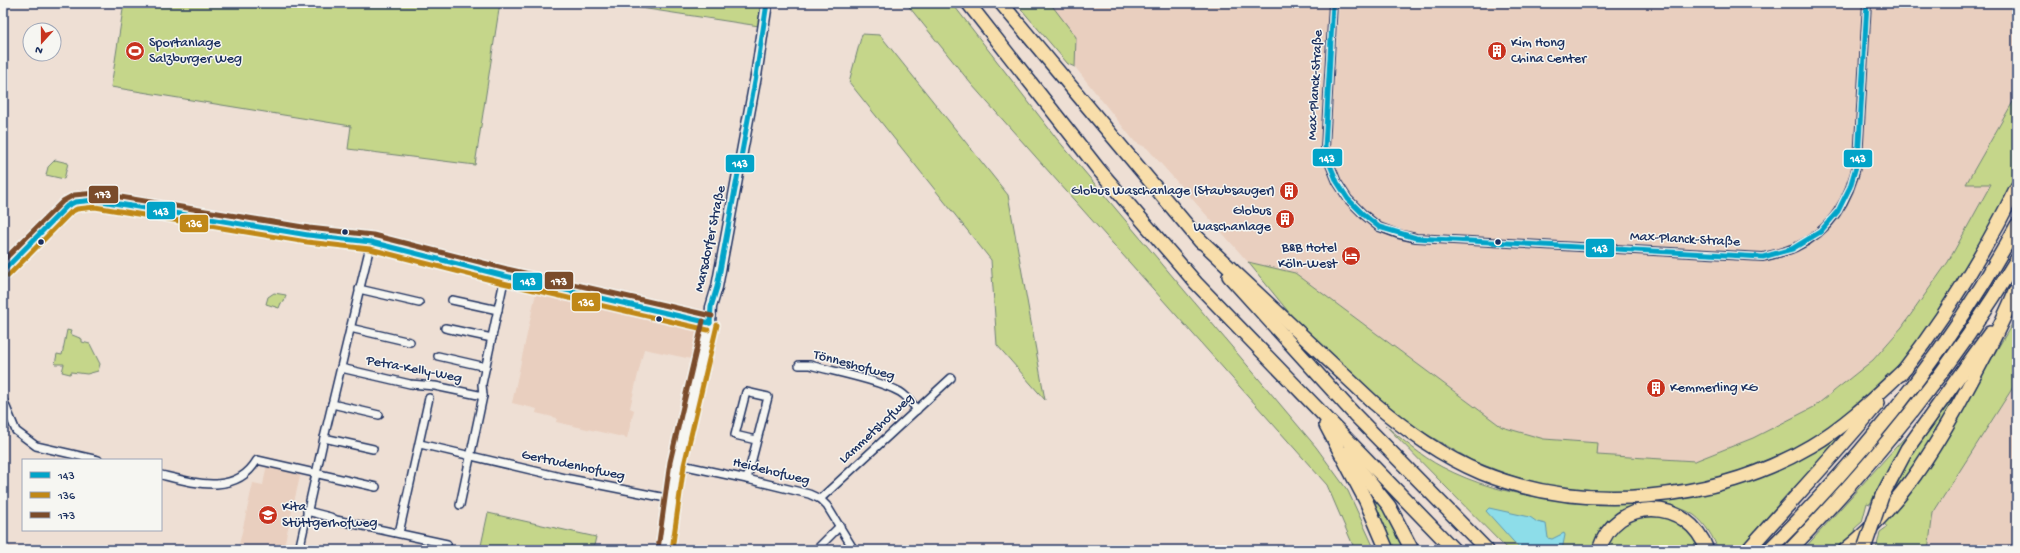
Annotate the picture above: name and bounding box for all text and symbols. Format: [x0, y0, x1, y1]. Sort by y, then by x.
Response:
north arrow [22, 22, 62, 62]
street label: Max-Planck-Straße [1305, 29, 1327, 141]
place label: Sportanlage Salzburger Weg [149, 35, 242, 68]
place label: Kim Hong China Center [1511, 35, 1587, 68]
sports icon: Sportanlage Salzburger Weg [124, 40, 146, 62]
building icon: Kim Hong China Center [1486, 40, 1508, 62]
text: N [34, 43, 45, 56]
line badge: 143 [1312, 148, 1343, 167]
line badge: 143 [1843, 149, 1873, 168]
line badge: 143 [725, 154, 755, 173]
text: 143 [1318, 154, 1335, 166]
text: 143 [1849, 154, 1866, 166]
text: 143 [731, 159, 748, 171]
building icon: Globus Waschanlage (Staubsauger) [1278, 180, 1300, 202]
street label: Marsdorfer Straße [691, 183, 731, 294]
place label: Globus Waschanlage (Staubsauger) [1071, 183, 1275, 200]
line badge: 173 [88, 185, 119, 204]
text: 173 [94, 190, 111, 202]
line badge: 143 [146, 201, 176, 220]
place label: Globus Waschanlage [1193, 203, 1272, 236]
text: 143 [152, 207, 169, 219]
building icon: Globus Waschanlage [1274, 208, 1296, 230]
line badge: 136 [179, 214, 209, 233]
text: 136 [185, 219, 202, 231]
unlabelled marker [340, 227, 350, 237]
street label: Max-Planck-Straße [1629, 229, 1741, 251]
unlabelled marker [36, 237, 46, 247]
unlabelled marker [1493, 237, 1503, 247]
line badge: 143 [1585, 238, 1615, 258]
place label: B&B Hotel Köln-West [1278, 240, 1338, 273]
text: 143 [1591, 244, 1608, 256]
hotel icon: B&B Hotel Köln-West [1340, 245, 1362, 267]
line badge: 173 [544, 271, 574, 290]
line badge: 143 [512, 272, 543, 291]
text: 143 [519, 277, 536, 289]
text: 173 [550, 277, 567, 289]
line badge: 136 [571, 292, 601, 312]
text: 136 [577, 298, 594, 310]
unlabelled marker [654, 314, 664, 324]
street label: Tönneshofweg [811, 347, 897, 385]
street label: Petra-Kelly-Weg [364, 352, 463, 388]
building icon: Kemmerling KG [1645, 377, 1667, 399]
place label: Kemmerling KG [1670, 380, 1759, 397]
street label: Lammetshofweg [836, 390, 918, 468]
street label: Gertrudenhofweg [520, 447, 626, 485]
street label: Heidehofweg [731, 454, 811, 490]
legend [22, 459, 162, 531]
text: 143 [57, 470, 75, 484]
text: 136 [57, 490, 76, 504]
place label: Kita Stüttgerhofweg [282, 499, 378, 532]
school or university icon: Kita Stüttgerhofweg [257, 504, 279, 526]
text: 173 [57, 510, 75, 524]

